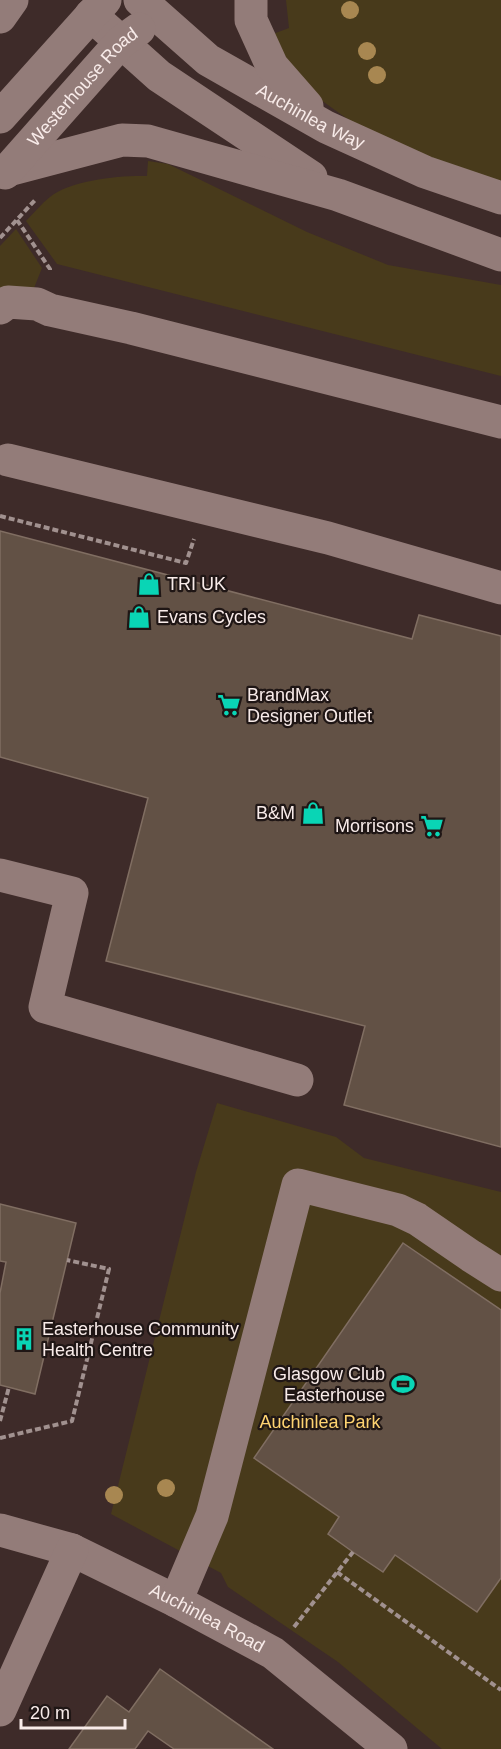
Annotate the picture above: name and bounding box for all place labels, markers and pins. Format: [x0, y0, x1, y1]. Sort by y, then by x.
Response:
shop icon: TRI UK [136, 571, 162, 597]
place label: TRI UK [167, 574, 226, 594]
shop icon: Evans Cycles [126, 604, 152, 630]
place label: Evans Cycles [157, 607, 266, 627]
place label: BrandMax Designer Outlet [247, 685, 372, 726]
supermarket icon: BrandMax Designer Outlet [216, 692, 242, 718]
shop icon: B&M [300, 800, 326, 826]
place label: B&M [256, 803, 295, 823]
supermarket icon: Morrisons [419, 813, 445, 839]
place label: Morrisons [335, 816, 414, 836]
place label: Easterhouse Community Health Centre [42, 1319, 239, 1360]
building icon: Easterhouse Community Health Centre [11, 1326, 37, 1352]
place label: Glasgow Club Easterhouse [273, 1364, 385, 1405]
sports icon: Glasgow Club Easterhouse [390, 1371, 416, 1397]

